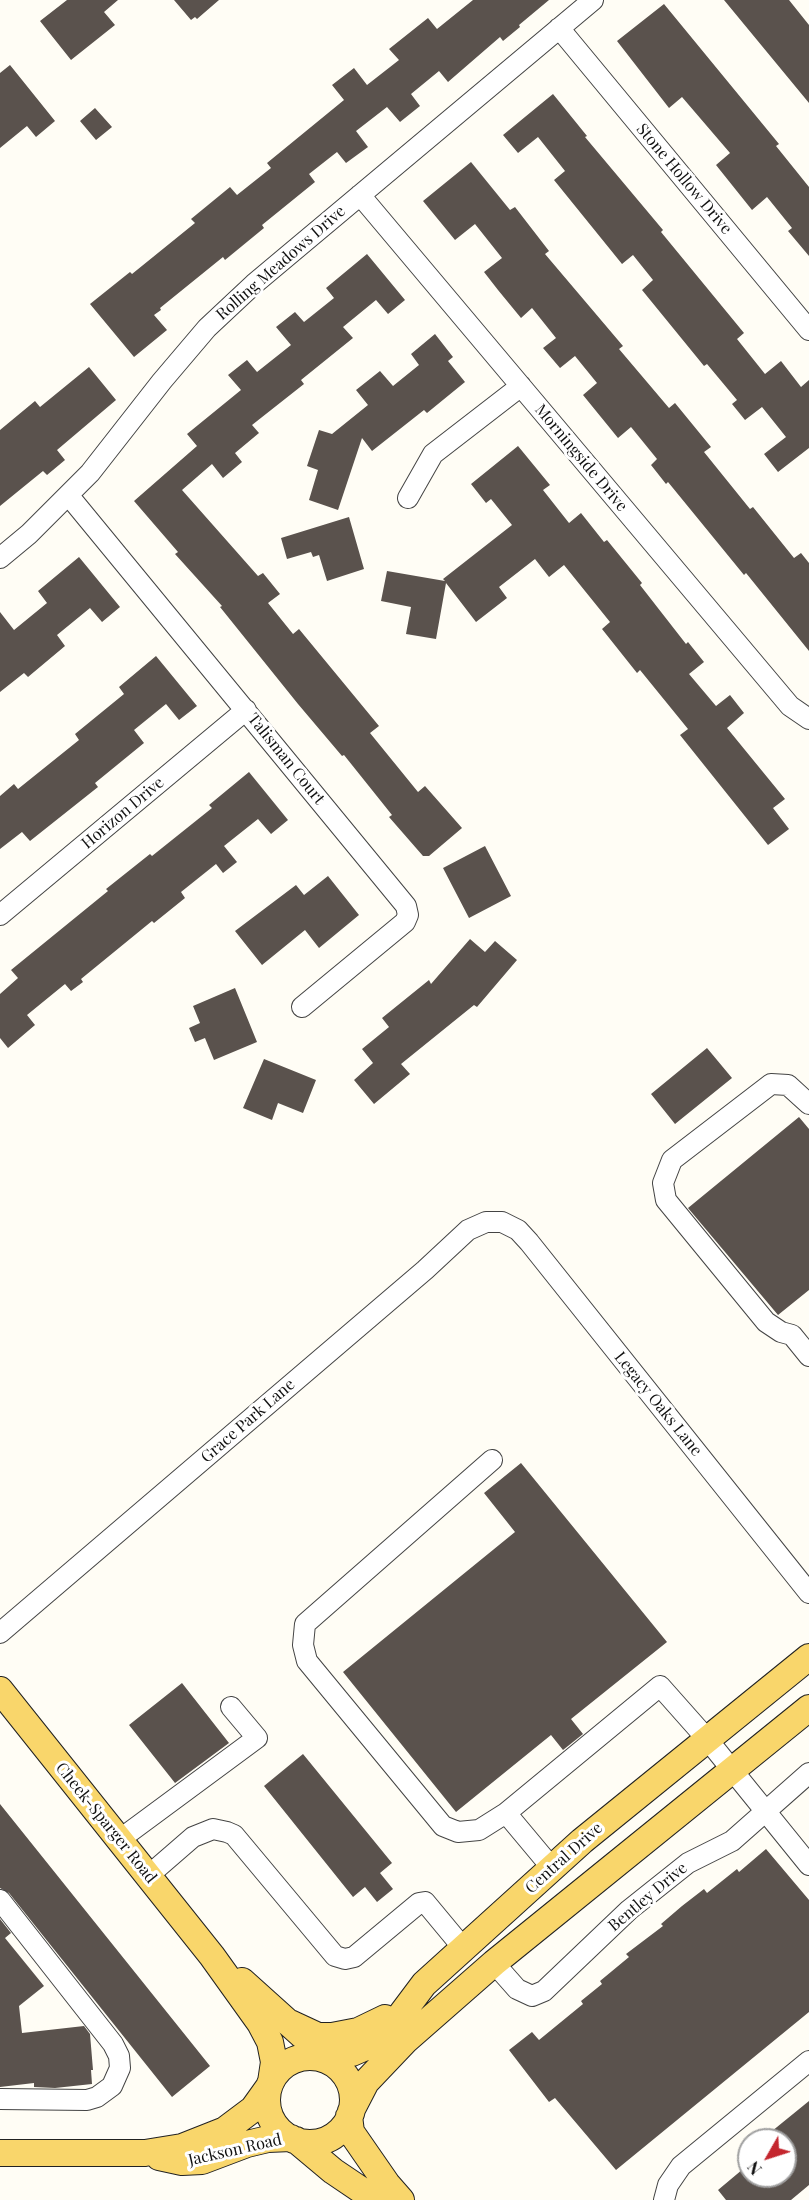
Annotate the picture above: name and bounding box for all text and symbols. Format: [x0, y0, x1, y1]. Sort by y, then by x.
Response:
street label: Stone Hollow Drive [632, 120, 736, 238]
street label: Rolling Meadows Drive [213, 202, 349, 324]
street label: Morningside Drive [531, 401, 631, 515]
street label: Talisman Court [243, 710, 329, 808]
street label: Horizon Drive [78, 773, 168, 853]
street label: Legacy Oaks Lane [610, 1348, 706, 1460]
street label: Grace Park Lane [197, 1375, 299, 1467]
street label: Cheek-Sparger Road [51, 1759, 161, 1887]
street label: Central Drive [521, 1818, 607, 1898]
street label: Bentley Drive [605, 1859, 691, 1935]
north arrow [737, 2128, 797, 2188]
street label: Jackson Road [186, 2130, 284, 2170]
text: N [742, 2157, 766, 2179]

